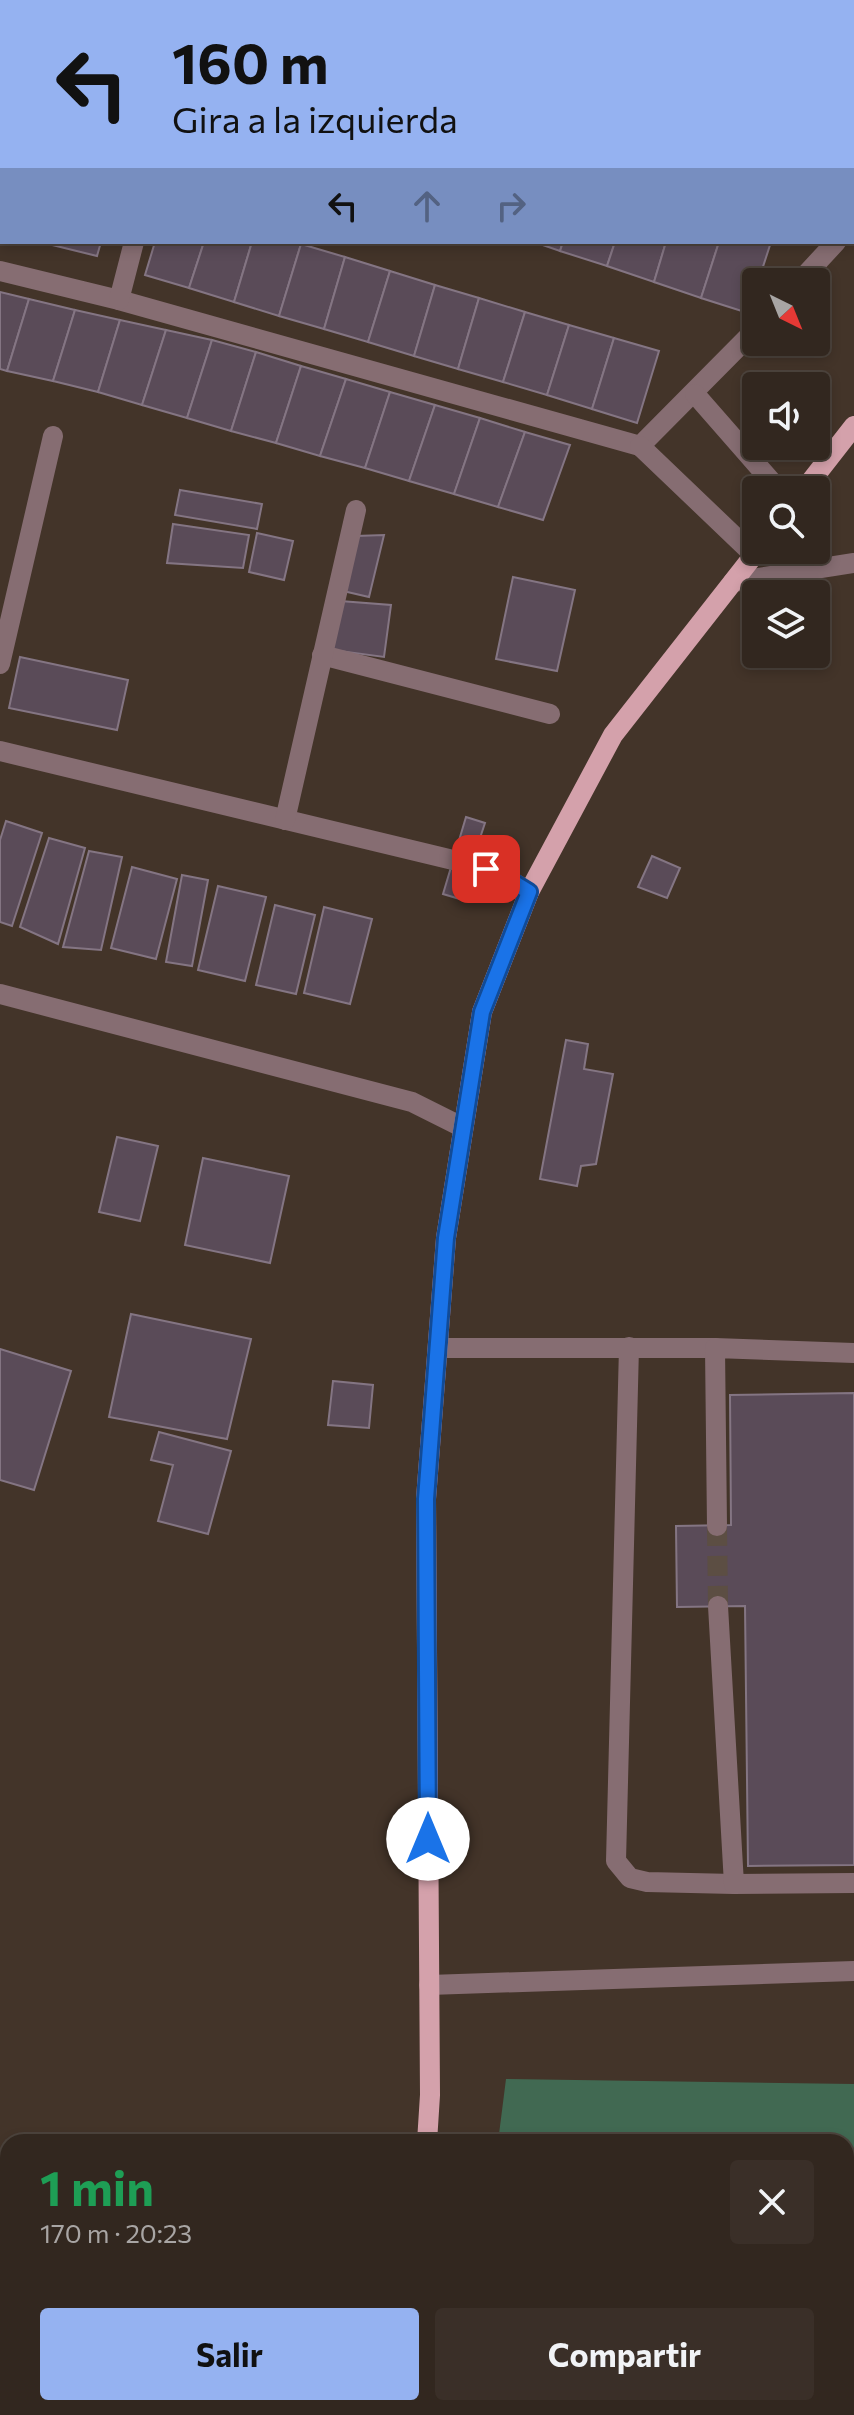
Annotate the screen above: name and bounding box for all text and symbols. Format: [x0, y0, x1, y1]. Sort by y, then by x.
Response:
text: 160 m [172, 27, 329, 96]
icon: left [40, 32, 144, 136]
text: Gira a la izquierda [172, 96, 458, 140]
icon: left [321, 184, 365, 228]
icon: ahead [405, 184, 449, 228]
icon: right [489, 184, 533, 228]
north arrow [742, 268, 830, 356]
map controls [742, 268, 830, 668]
button: sound [742, 372, 830, 460]
button: search [742, 476, 830, 564]
button: layers [742, 580, 830, 668]
pin [452, 835, 520, 903]
icon: arrive [464, 847, 508, 891]
position arrow [386, 1797, 470, 1881]
text: 1 min [40, 2157, 154, 2216]
button: close [730, 2160, 814, 2244]
text: 170 m · 20:23 [40, 2217, 192, 2248]
button: Salir [40, 2308, 419, 2400]
button: Compartir [435, 2308, 814, 2400]

